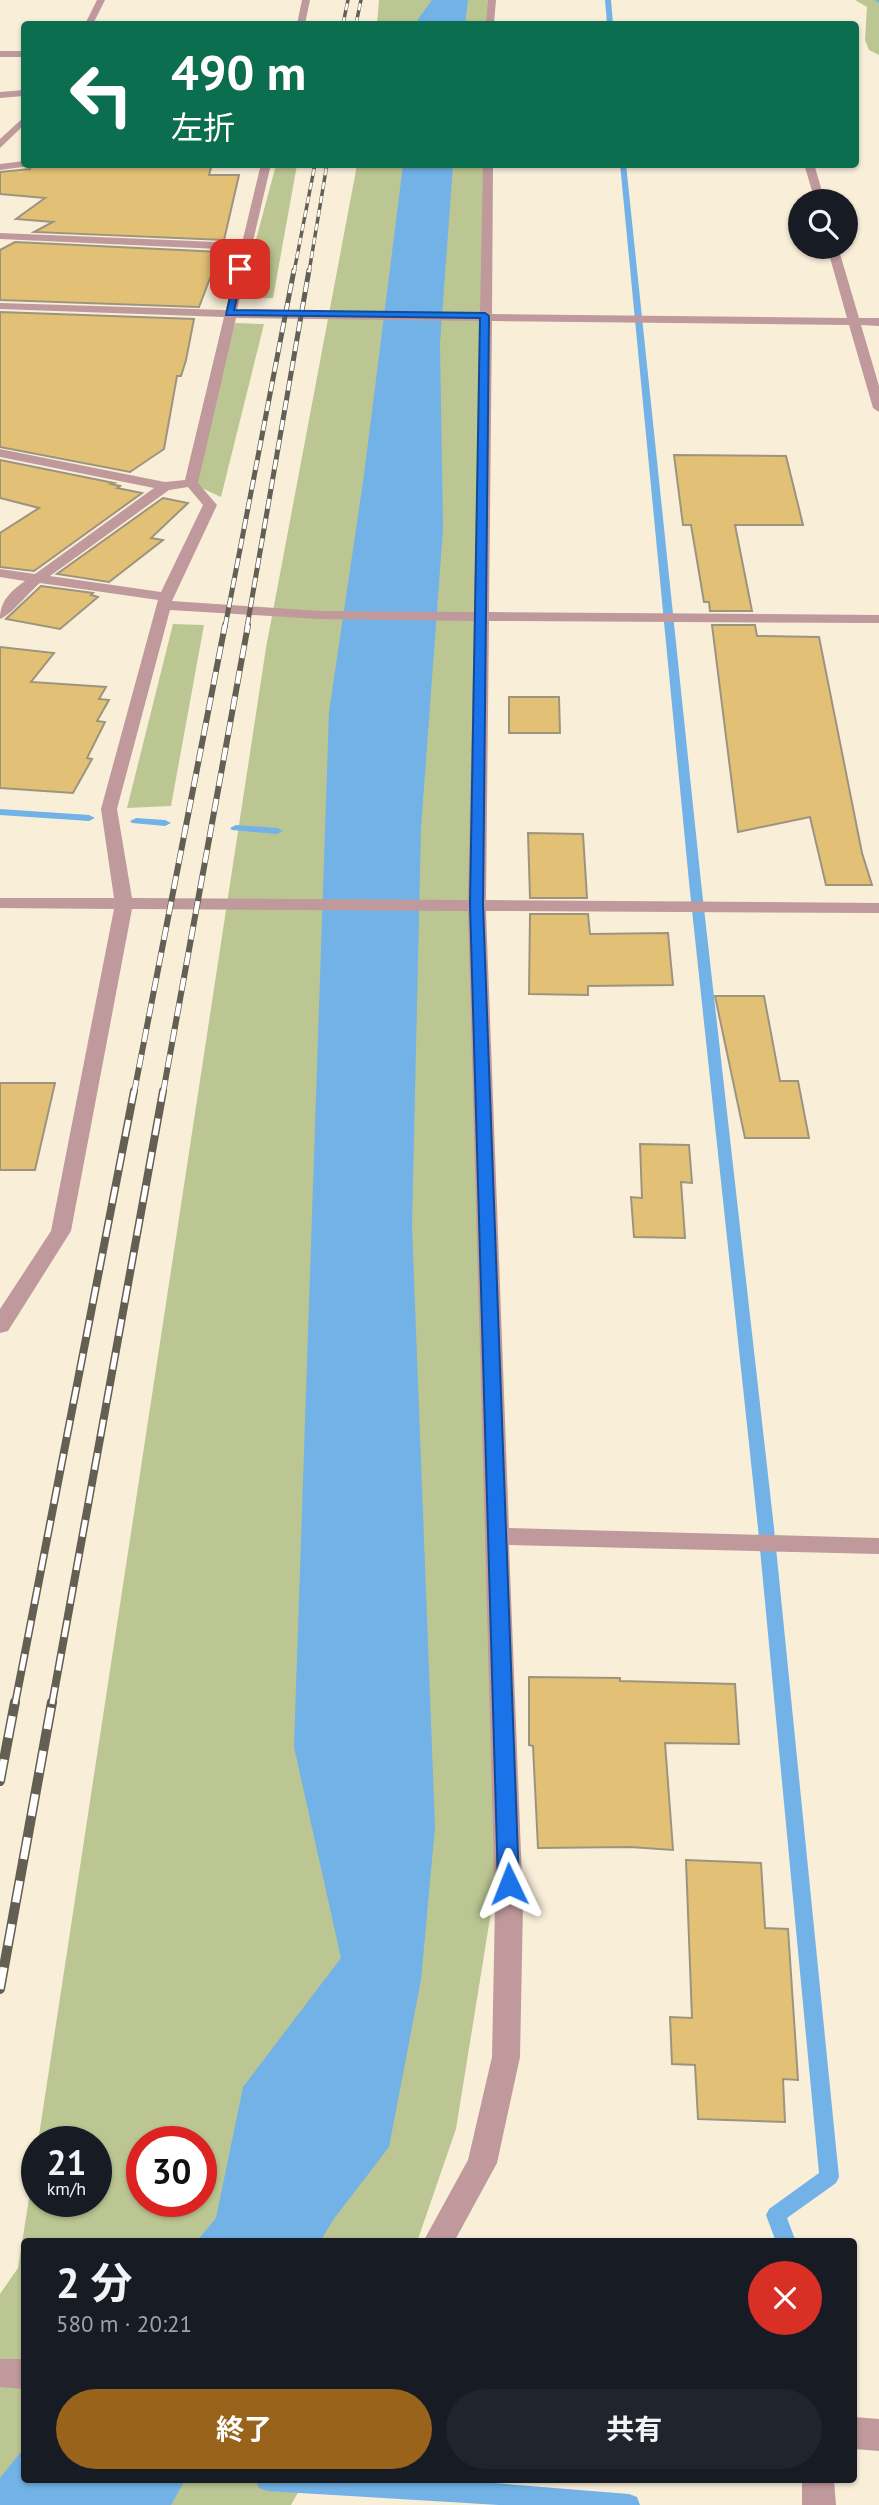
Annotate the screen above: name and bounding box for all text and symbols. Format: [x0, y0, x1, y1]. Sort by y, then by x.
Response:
text: 490 m [171, 40, 306, 104]
icon: left [56, 49, 147, 140]
text: 左折 [171, 106, 235, 148]
map controls [788, 189, 858, 259]
button: search [788, 189, 858, 259]
pin [210, 239, 270, 299]
icon: arrive [221, 250, 259, 288]
position arrow [472, 1847, 546, 1921]
speed limit sign: 30 [126, 2126, 217, 2217]
text: 21 [47, 2139, 86, 2185]
text: km/h [47, 2177, 86, 2200]
text: 2 分 [56, 2255, 132, 2310]
button: close [748, 2261, 822, 2335]
text: 580 m · 20:21 [56, 2309, 192, 2338]
button: 終了 [56, 2389, 432, 2469]
button: 共有 [446, 2389, 822, 2469]

